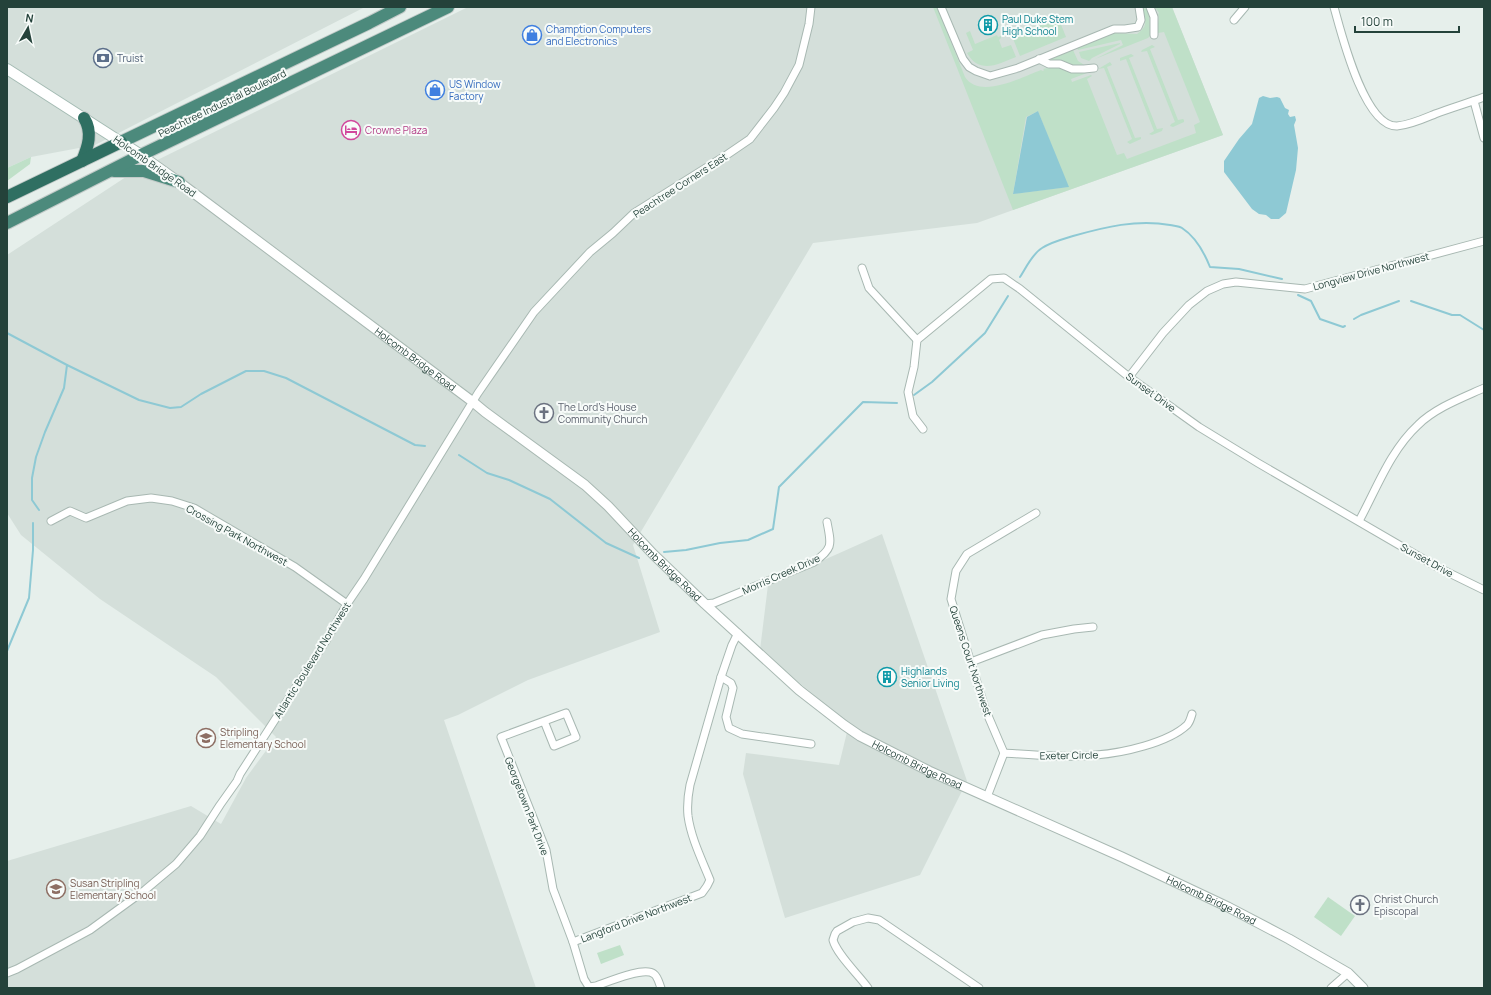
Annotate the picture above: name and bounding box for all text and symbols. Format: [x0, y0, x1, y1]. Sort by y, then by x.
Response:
north arrow [8, 8, 48, 48]
scale bar [1355, 8, 1459, 34]
text: N [25, 10, 35, 26]
place label: Paul Duke Stem High School [1002, 12, 1073, 38]
text: 100 m [1361, 13, 1393, 30]
building icon: Paul Duke Stem High School [977, 14, 999, 36]
place label: Chamption Computers and Electronics [546, 22, 651, 48]
shop icon: Chamption Computers and Electronics [521, 24, 543, 46]
bank icon: Truist [92, 47, 114, 69]
place label: Truist [117, 51, 144, 65]
street label: Peachtree Industrial Boulevard [156, 66, 288, 140]
place label: US Window Factory [449, 77, 501, 103]
shop icon: US Window Factory [424, 79, 446, 101]
hotel icon: Crowne Plaza [340, 119, 362, 141]
place label: Crowne Plaza [365, 123, 427, 137]
street label: Holcomb Bridge Road [111, 132, 199, 200]
street label: Peachtree Corners East [630, 149, 730, 221]
street label: Longview Drive Northwest [1311, 249, 1431, 293]
street label: Holcomb Bridge Road [372, 324, 459, 394]
street label: Sunset Drive [1123, 369, 1179, 415]
place label: The Lord's House Community Church [558, 400, 647, 426]
church icon: The Lord's House Community Church [533, 402, 555, 424]
street label: Crossing Park Northwest [184, 501, 290, 569]
street label: Holcomb Bridge Road [625, 525, 705, 604]
street label: Sunset Drive [1398, 540, 1456, 580]
street label: Morris Creek Drive [740, 550, 822, 597]
street label: Atlantic Boulevard Northwest [270, 599, 354, 721]
street label: Queens Court Northwest [947, 604, 995, 718]
place label: Highlands Senior Living [901, 664, 959, 690]
building icon: Highlands Senior Living [876, 666, 898, 688]
place label: Stripling Elementary School [220, 725, 306, 751]
school or university icon: Stripling Elementary School [195, 727, 217, 749]
street label: Holcomb Bridge Road [870, 736, 965, 792]
street label: Exeter Circle [1040, 747, 1098, 763]
street label: Georgetown Park Drive [502, 755, 552, 857]
street label: Holcomb Bridge Road [1164, 872, 1259, 928]
place label: Susan Stripling Elementary School [70, 876, 156, 902]
school or university icon: Susan Stripling Elementary School [45, 878, 67, 900]
street label: Langford Drive Northwest [579, 890, 693, 946]
place label: Christ Church Episcopal [1374, 892, 1438, 918]
church icon: Christ Church Episcopal [1349, 894, 1371, 916]

